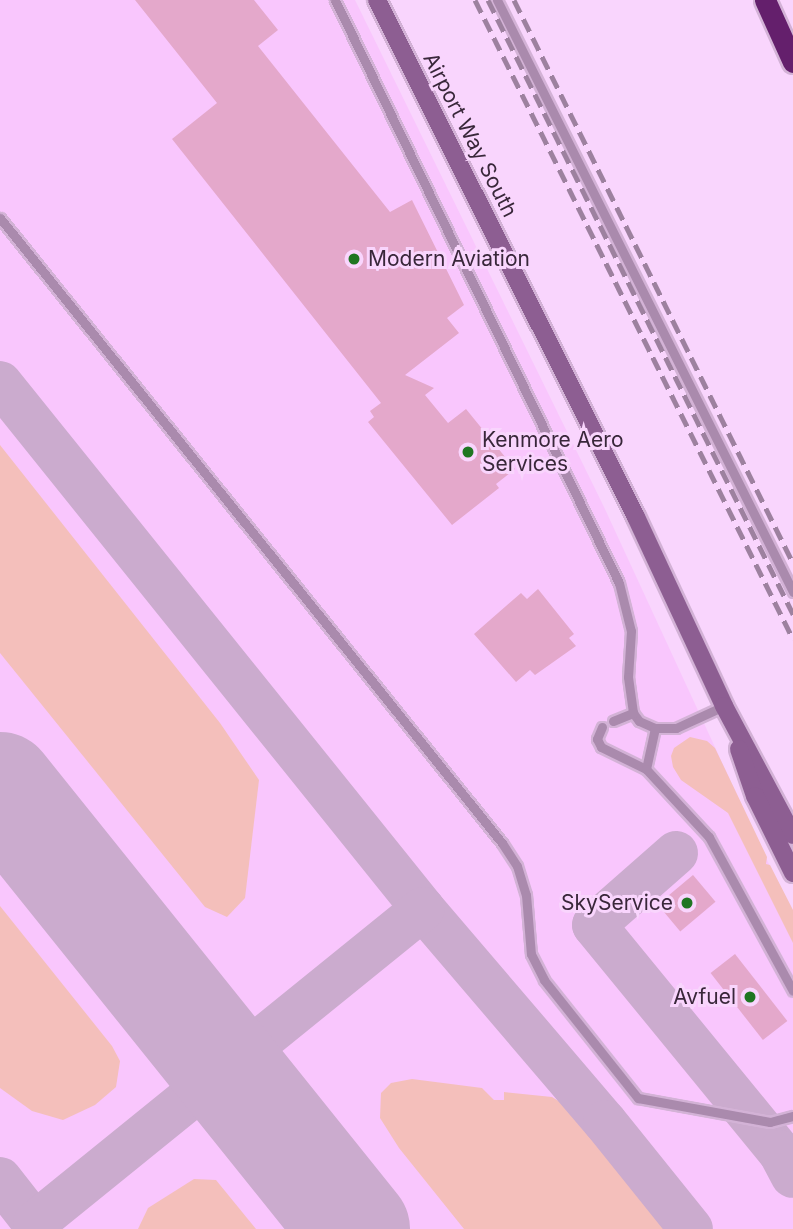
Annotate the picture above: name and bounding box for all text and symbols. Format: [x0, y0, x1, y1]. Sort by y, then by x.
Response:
street label: Airport Way South [418, 49, 522, 221]
place label: Modern Aviation [368, 246, 530, 272]
marker: Modern Aviation [346, 251, 362, 267]
place label: Kenmore Aero Services [482, 427, 624, 477]
marker: Kenmore Aero Services [460, 444, 476, 460]
place label: SkyService [561, 890, 673, 916]
marker: SkyService [679, 895, 695, 911]
place label: Avfuel [673, 984, 736, 1010]
marker: Avfuel [742, 989, 758, 1005]

